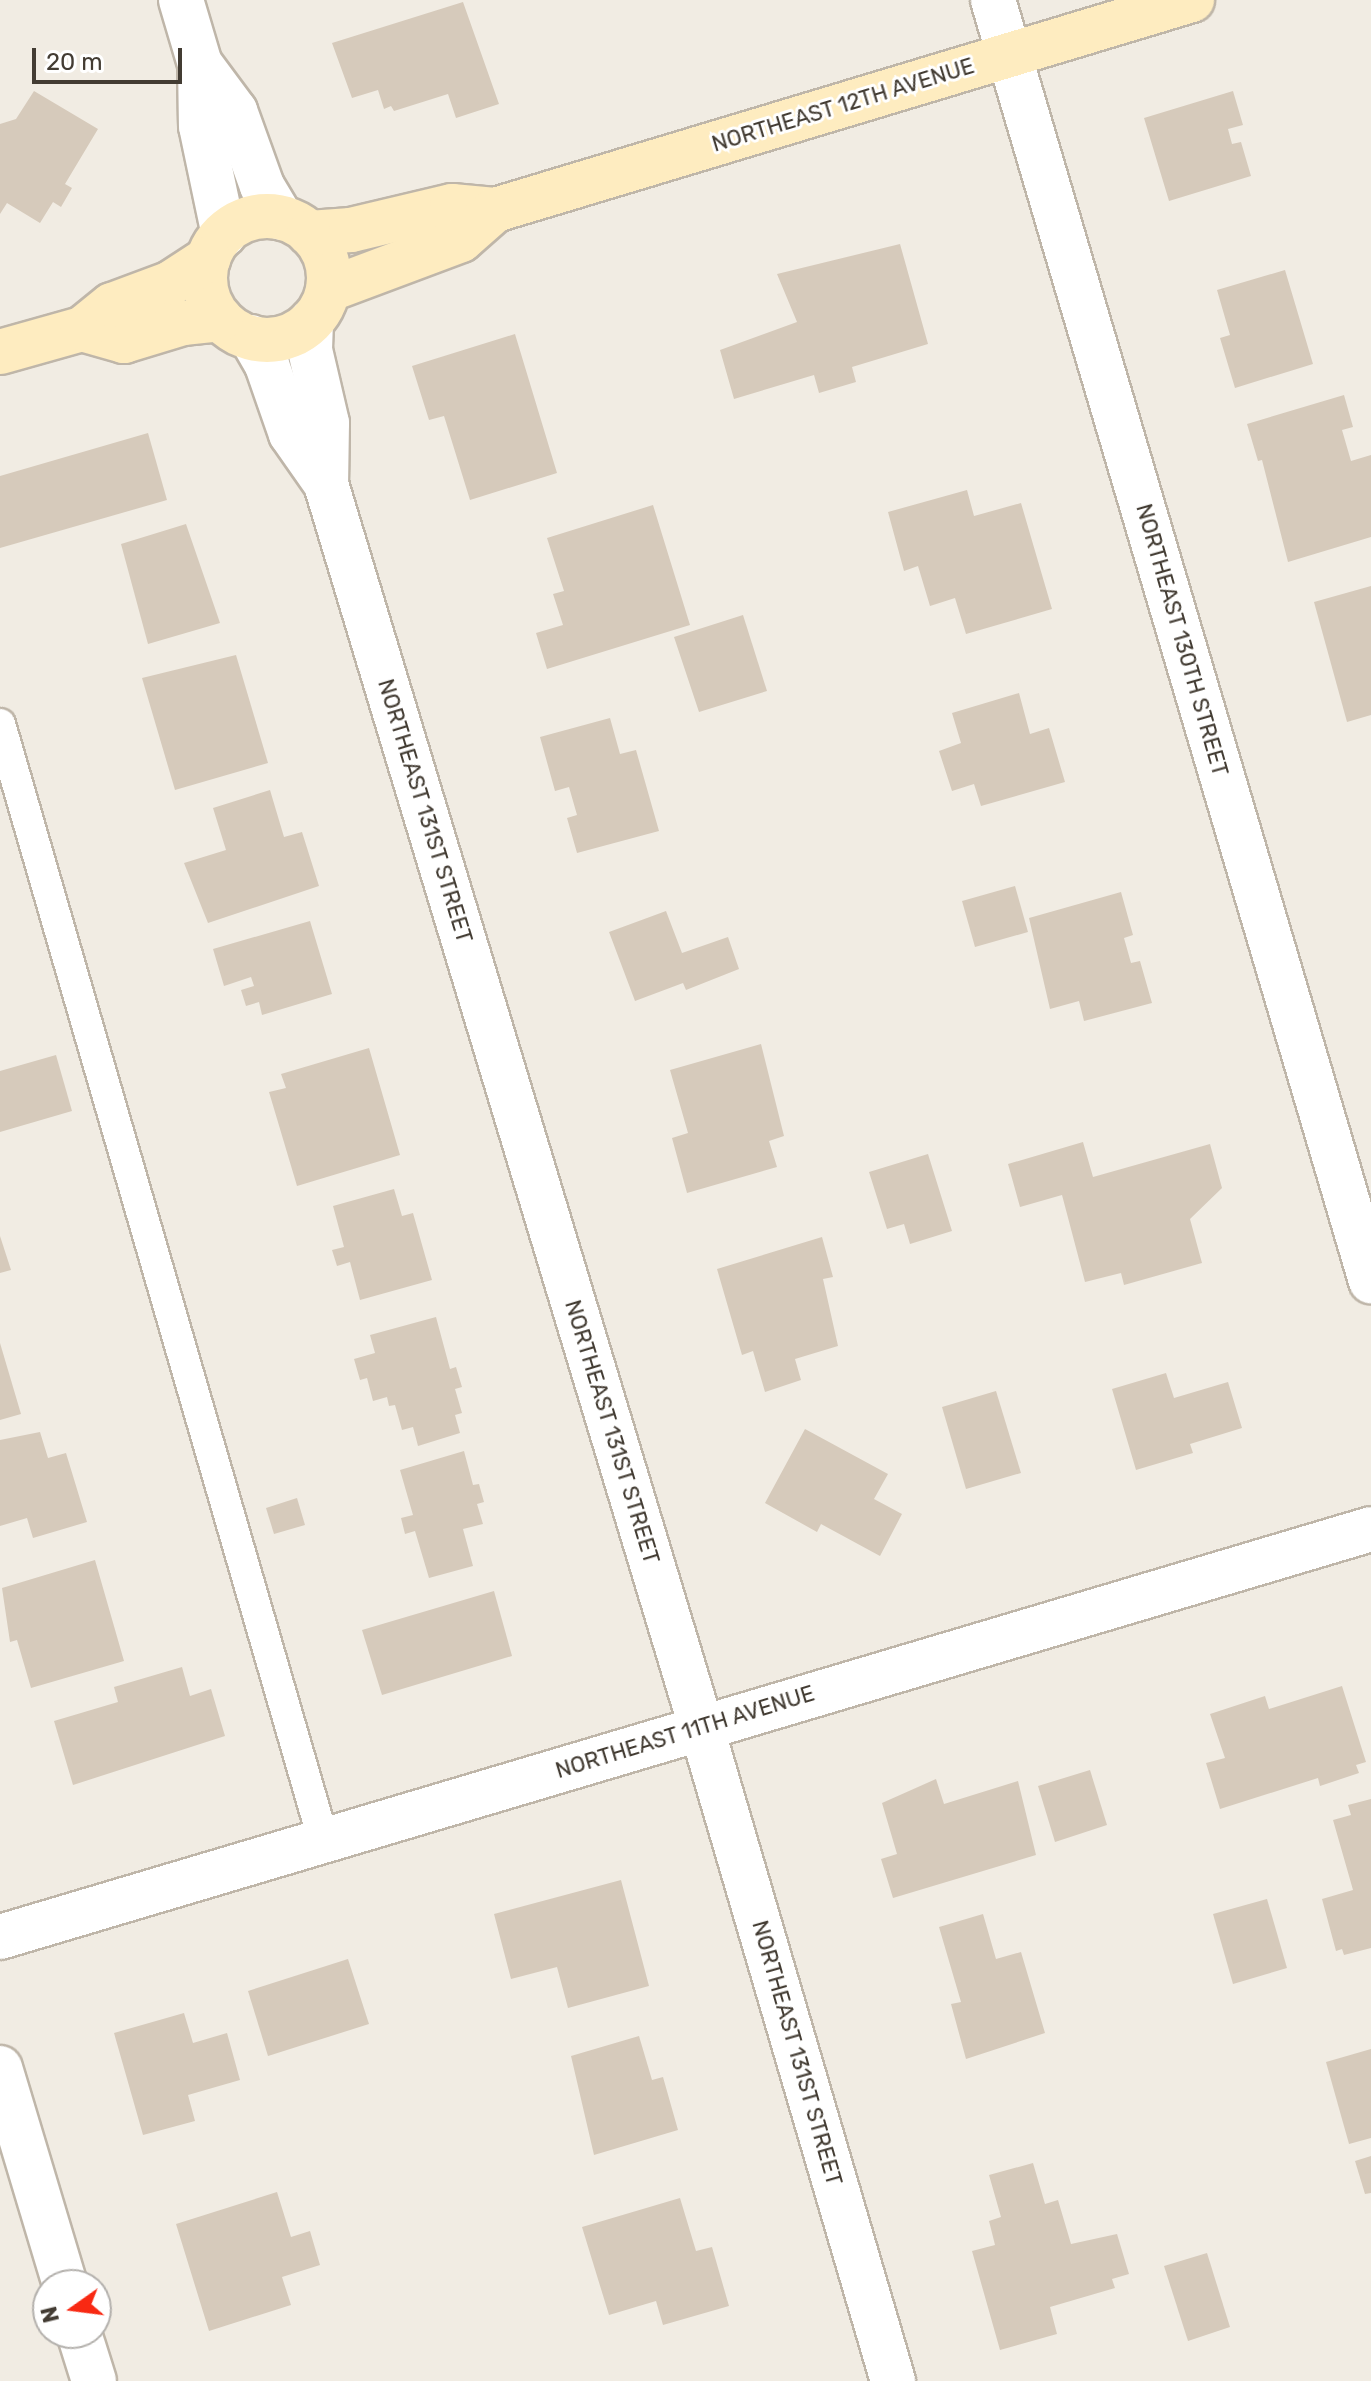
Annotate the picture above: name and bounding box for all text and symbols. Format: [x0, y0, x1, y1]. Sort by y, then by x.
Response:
scale bar [36, 32, 186, 82]
text: 20 m [46, 48, 103, 76]
street label: NORTHEAST 12TH AVENUE [708, 52, 978, 158]
street label: NORTHEAST 130TH STREET [1130, 501, 1234, 779]
street label: NORTHEAST 131ST STREET [372, 675, 478, 947]
street label: NORTHEAST 131ST STREET [559, 1296, 665, 1568]
street label: NORTHEAST 11TH AVENUE [552, 1680, 818, 1784]
street label: NORTHEAST 131ST STREET [746, 1917, 848, 2189]
north arrow [32, 2269, 112, 2349]
text: N [35, 2304, 65, 2325]

